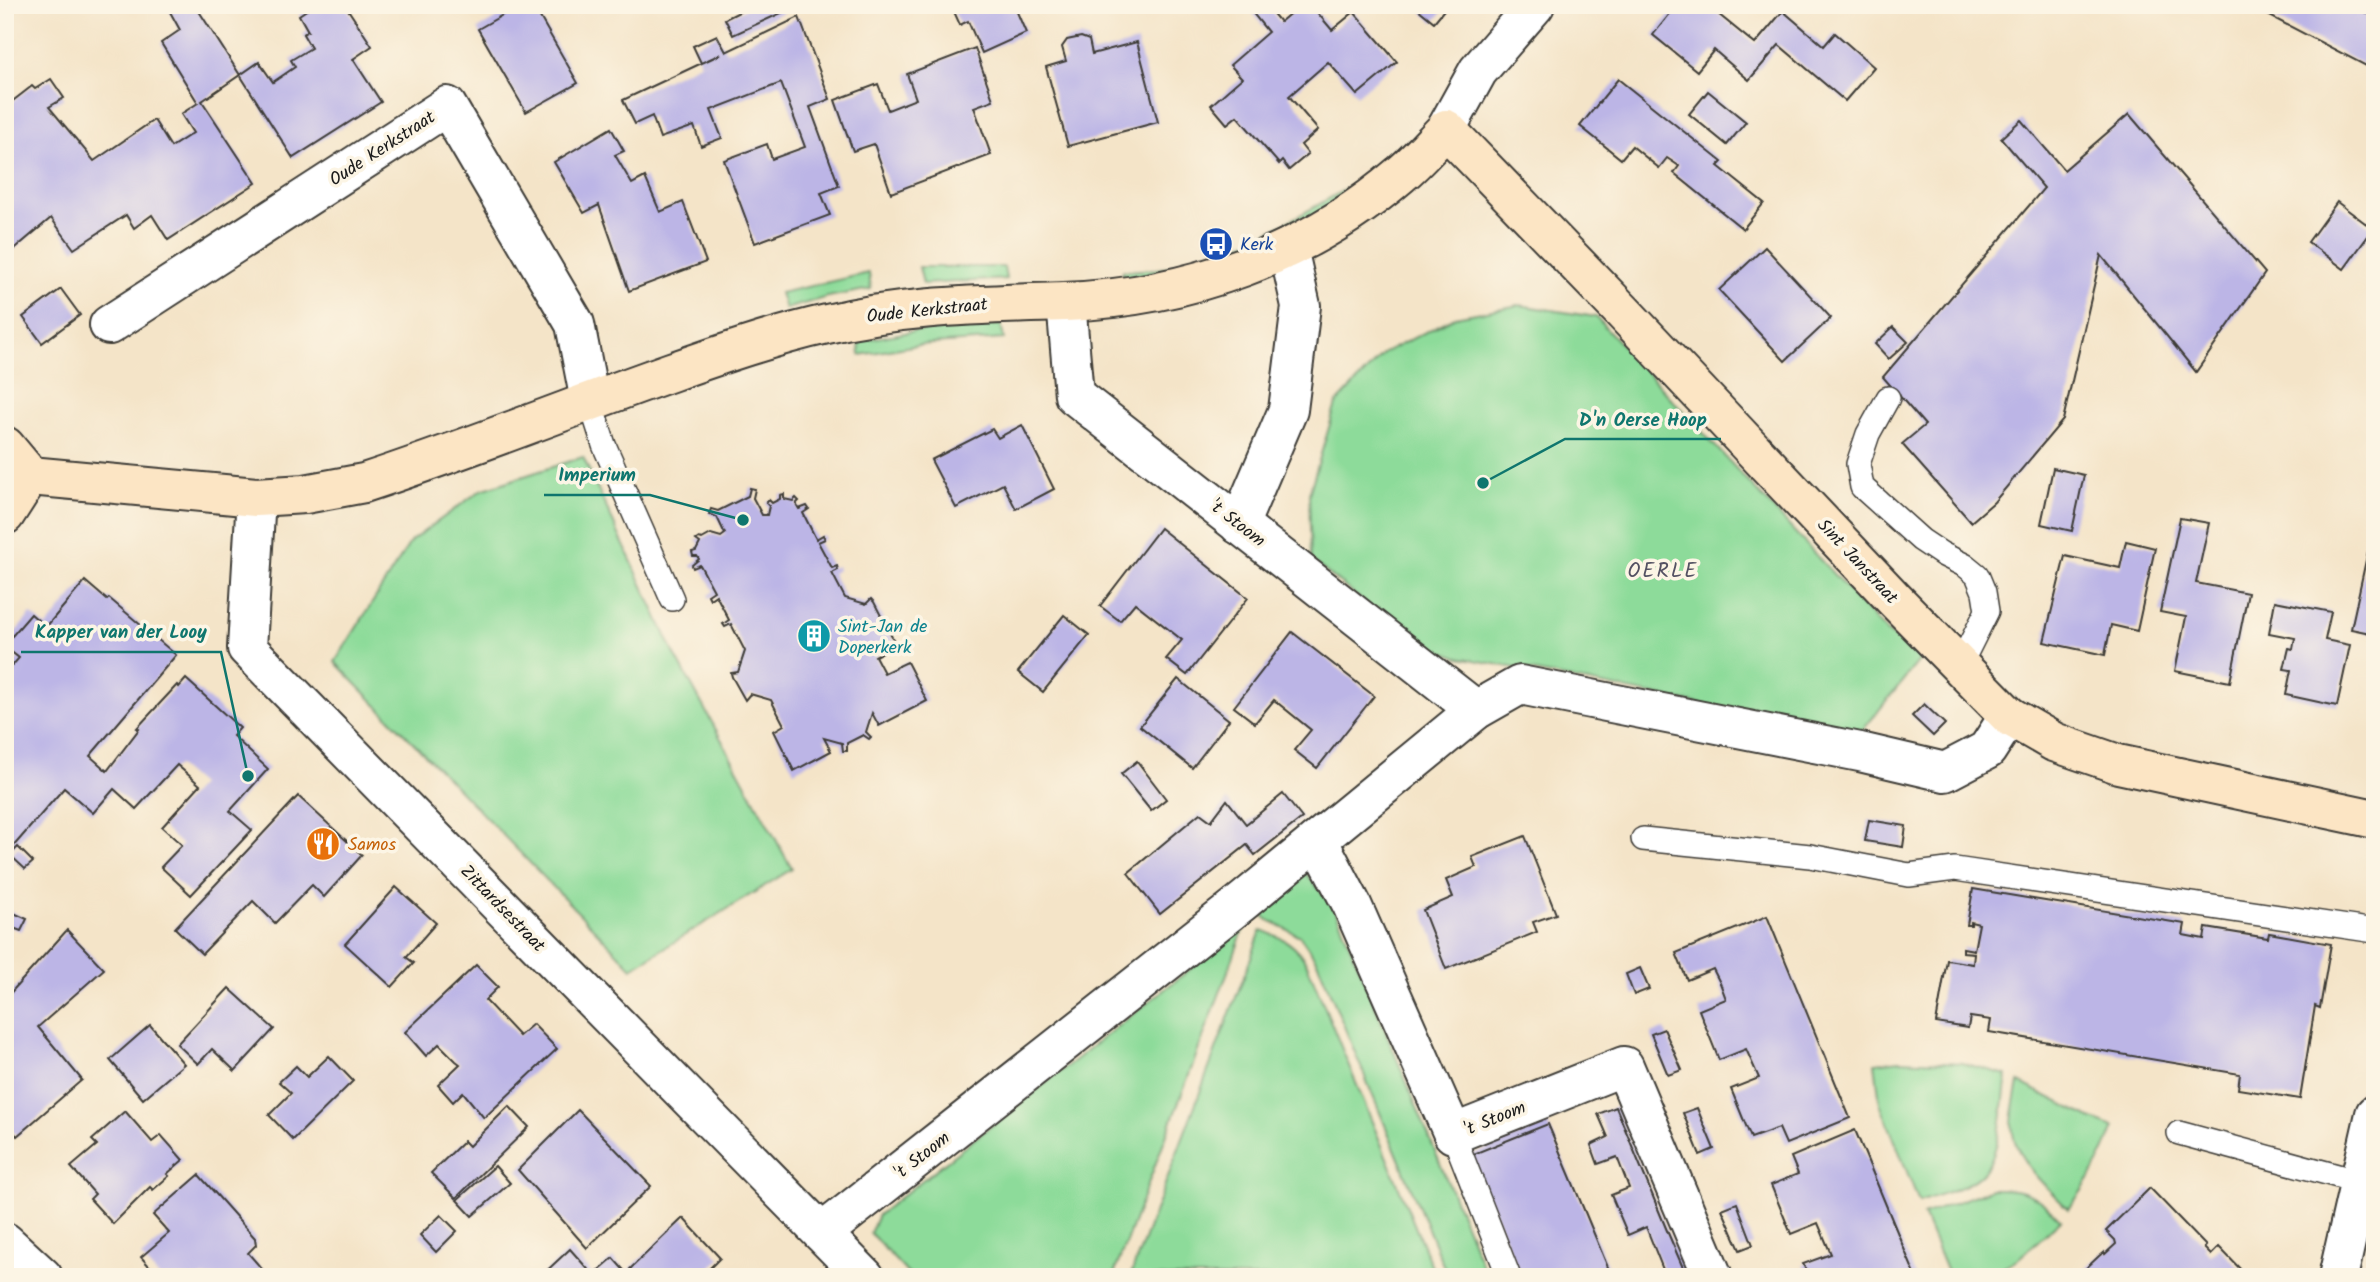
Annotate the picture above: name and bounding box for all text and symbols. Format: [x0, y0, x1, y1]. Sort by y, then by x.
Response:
street label: Oude Kerkstraat [324, 103, 443, 195]
bus stop icon: Kerk [1197, 225, 1235, 263]
place label: Kerk [1240, 231, 1274, 260]
street label: Oude Kerkstraat [865, 291, 990, 332]
callout: D'n Oerse Hoop [1565, 399, 1721, 439]
text: D'n Oerse Hoop [1579, 406, 1707, 436]
callout: Imperium [544, 455, 650, 495]
text: Imperium [558, 461, 636, 491]
street label: 't Stoom [1203, 493, 1271, 555]
street label: Sint Janstraat [1809, 512, 1905, 612]
district label: OERLE [1627, 555, 1699, 588]
callout: Kapper van der Looy [21, 612, 221, 652]
place label: Sint-Jan de Doperkerk [838, 613, 927, 663]
building icon: Sint-Jan de Doperkerk [795, 617, 833, 655]
text: Kapper van der Looy [35, 618, 207, 648]
restaurant icon: Samos [304, 825, 342, 863]
place label: Samos [348, 831, 396, 860]
street label: Zittardsestraat [452, 858, 552, 960]
street label: 't Stoom [1460, 1094, 1531, 1145]
street label: 't Stoom [889, 1125, 957, 1187]

